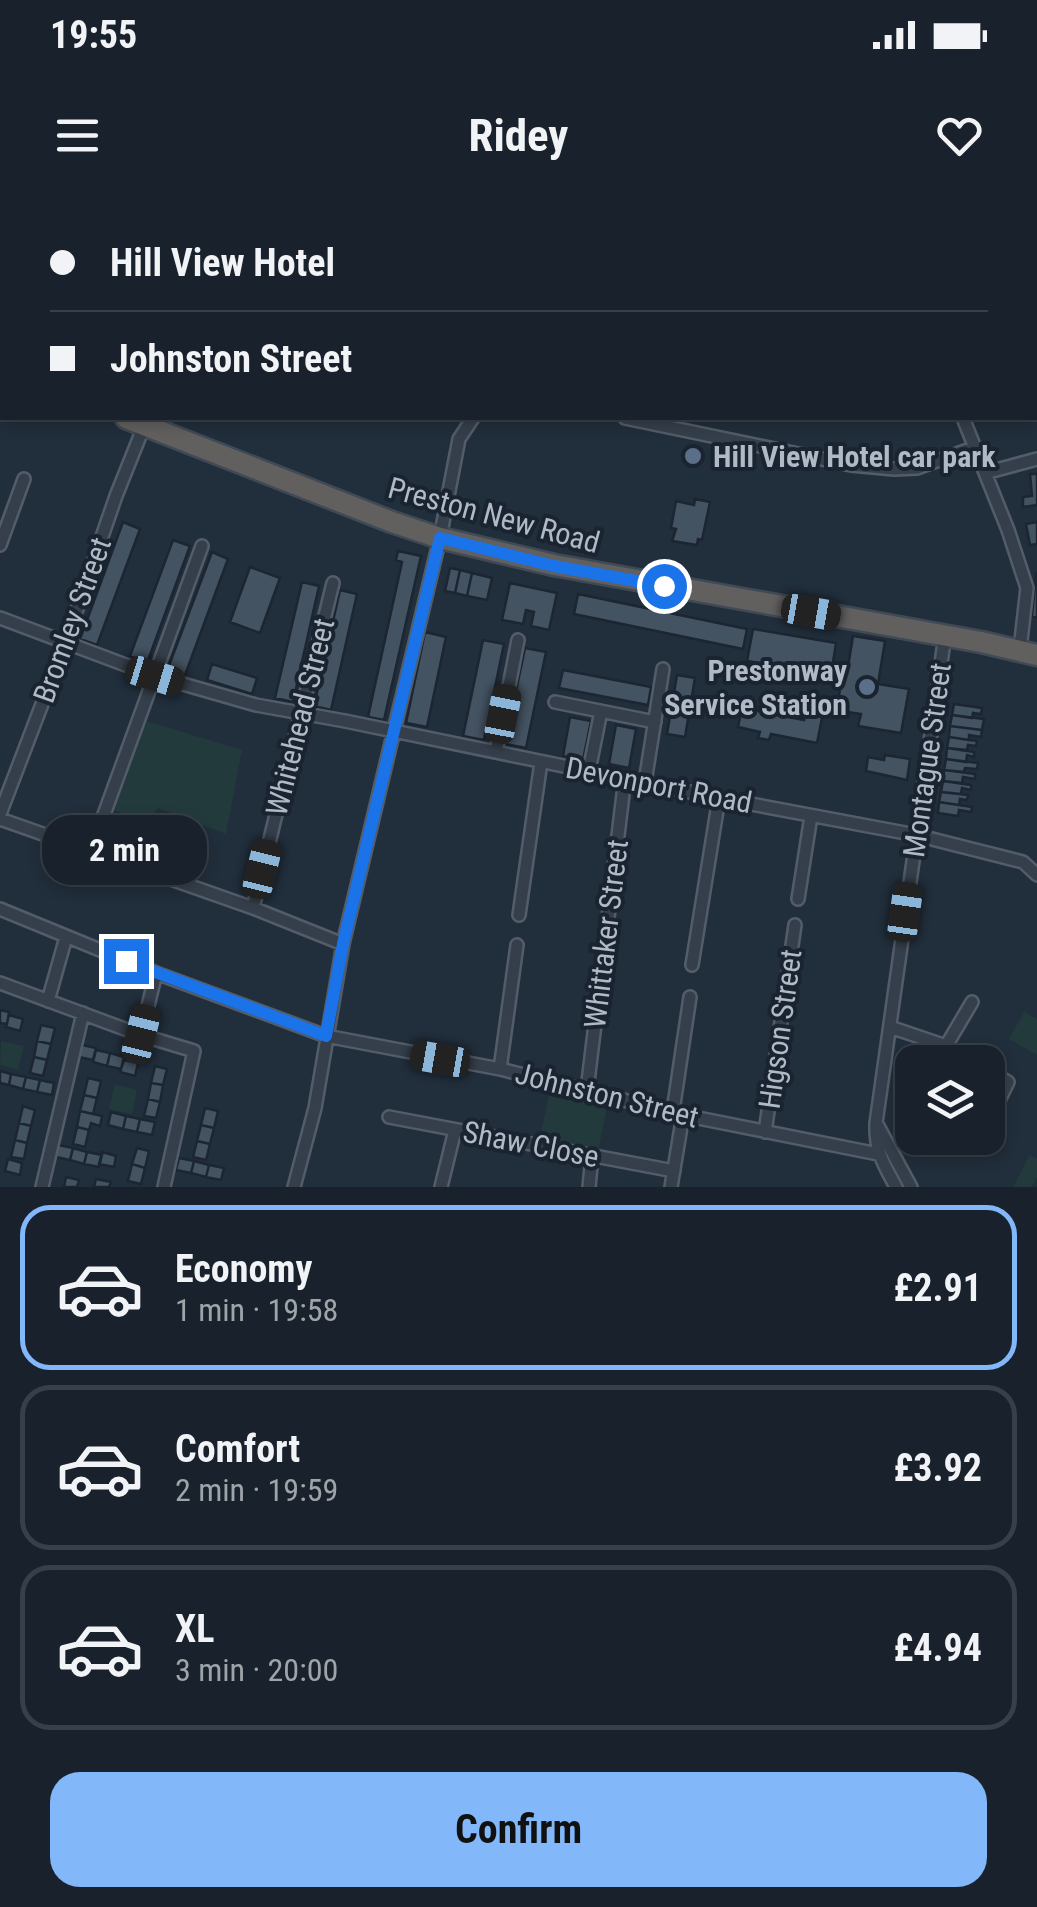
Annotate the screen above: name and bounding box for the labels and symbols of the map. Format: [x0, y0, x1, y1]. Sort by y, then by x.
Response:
place label: Hill View Hotel car park [713, 439, 996, 474]
marker: Hill View Hotel car park [682, 445, 704, 467]
street label: Preston New Road [384, 470, 604, 560]
street label: Bromley Street [26, 533, 118, 707]
route start [642, 564, 687, 609]
car [779, 592, 843, 632]
street label: Whitehead Street [259, 615, 341, 819]
car [122, 653, 188, 699]
place label: Prestonway Service Station [664, 653, 848, 722]
street label: Montague Street [896, 660, 958, 860]
marker: Prestonway Service Station [856, 676, 878, 698]
car [483, 682, 523, 746]
street label: Devonport Road [563, 750, 755, 820]
callout: 2 min [44, 816, 208, 886]
car [240, 836, 284, 902]
street label: Whittaker Street [577, 838, 635, 1030]
car [886, 880, 924, 944]
route end [104, 939, 149, 984]
street label: Higson Street [751, 947, 809, 1111]
car [119, 1001, 163, 1067]
car [408, 1039, 472, 1079]
street label: Johnston Street [512, 1055, 702, 1135]
street label: Shaw Close [460, 1114, 602, 1174]

